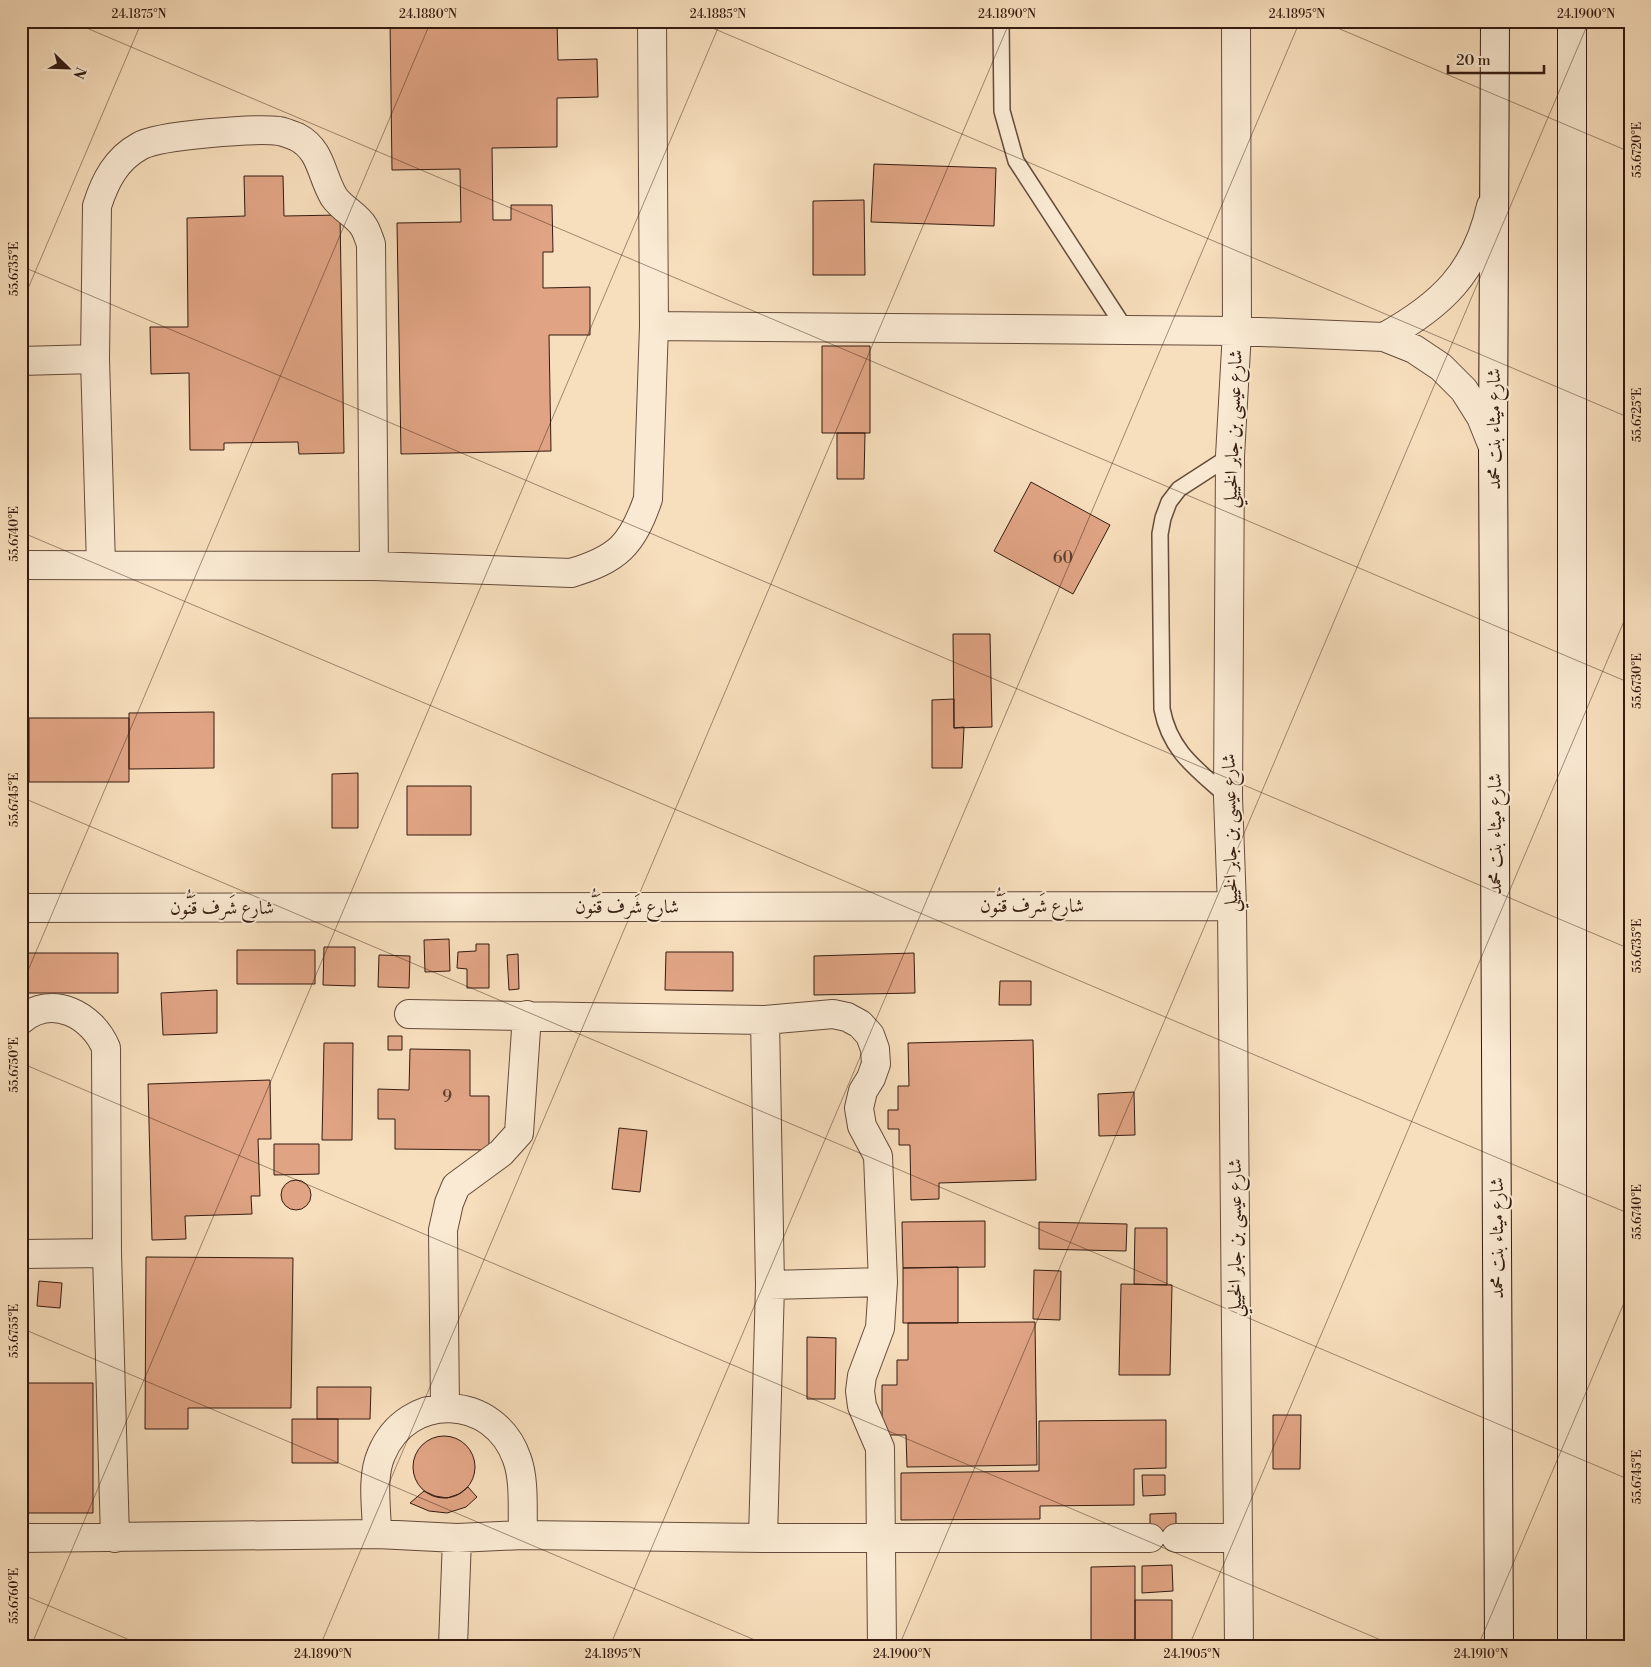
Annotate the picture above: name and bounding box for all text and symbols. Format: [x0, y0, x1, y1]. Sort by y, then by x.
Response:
text: 24.1875°N [112, 7, 166, 22]
text: 24.1880°N [399, 7, 457, 22]
text: 24.1885°N [690, 7, 746, 22]
text: 24.1890°N [978, 7, 1036, 22]
text: 24.1895°N [1269, 7, 1325, 22]
text: 24.1900°N [1557, 7, 1615, 22]
north arrow [42, 42, 92, 92]
scale bar [1448, 42, 1545, 74]
text: 20 m [1456, 51, 1491, 70]
text: N [69, 64, 89, 81]
text: 55.6720°E [1630, 122, 1645, 178]
text: 55.6735°E [7, 242, 22, 296]
street label: شارع عيسى بن جابر الخييلي [1218, 349, 1254, 509]
street label: شارع ميثاء بنت محمد [1482, 368, 1509, 490]
text: 55.6725°E [1630, 388, 1645, 442]
text: 55.6740°E [7, 506, 22, 562]
house number: 60 [1053, 548, 1073, 568]
text: 55.6730°E [1630, 653, 1645, 709]
street label: شارع عيسى بن جابر الخييلي [1217, 753, 1249, 913]
text: 55.6745°E [7, 773, 22, 827]
street label: شارع ميثاء بنت محمد [1483, 773, 1510, 895]
street label: شارع شَرف قَنُّون [980, 887, 1084, 921]
street label: شارع شَرف قَنُّون [575, 888, 679, 922]
street label: شارع شَرف قَنُّون [170, 889, 274, 923]
text: 55.6735°E [1630, 919, 1645, 973]
text: 55.6750°E [7, 1037, 22, 1093]
house number: 9 [442, 1087, 452, 1107]
street label: شارع عيسى بن جابر الخييلي [1223, 1159, 1253, 1317]
street label: شارع ميثاء بنت محمد [1485, 1177, 1512, 1299]
text: 55.6740°E [1630, 1184, 1645, 1240]
text: 55.6755°E [7, 1304, 22, 1358]
text: 55.6745°E [1630, 1450, 1645, 1504]
text: 55.6760°E [7, 1568, 22, 1624]
text: 24.1890°N [294, 1647, 352, 1662]
text: 24.1895°N [585, 1647, 641, 1662]
text: 24.1900°N [873, 1647, 931, 1662]
text: 24.1905°N [1164, 1647, 1220, 1662]
text: 24.1910°N [1454, 1647, 1508, 1662]

